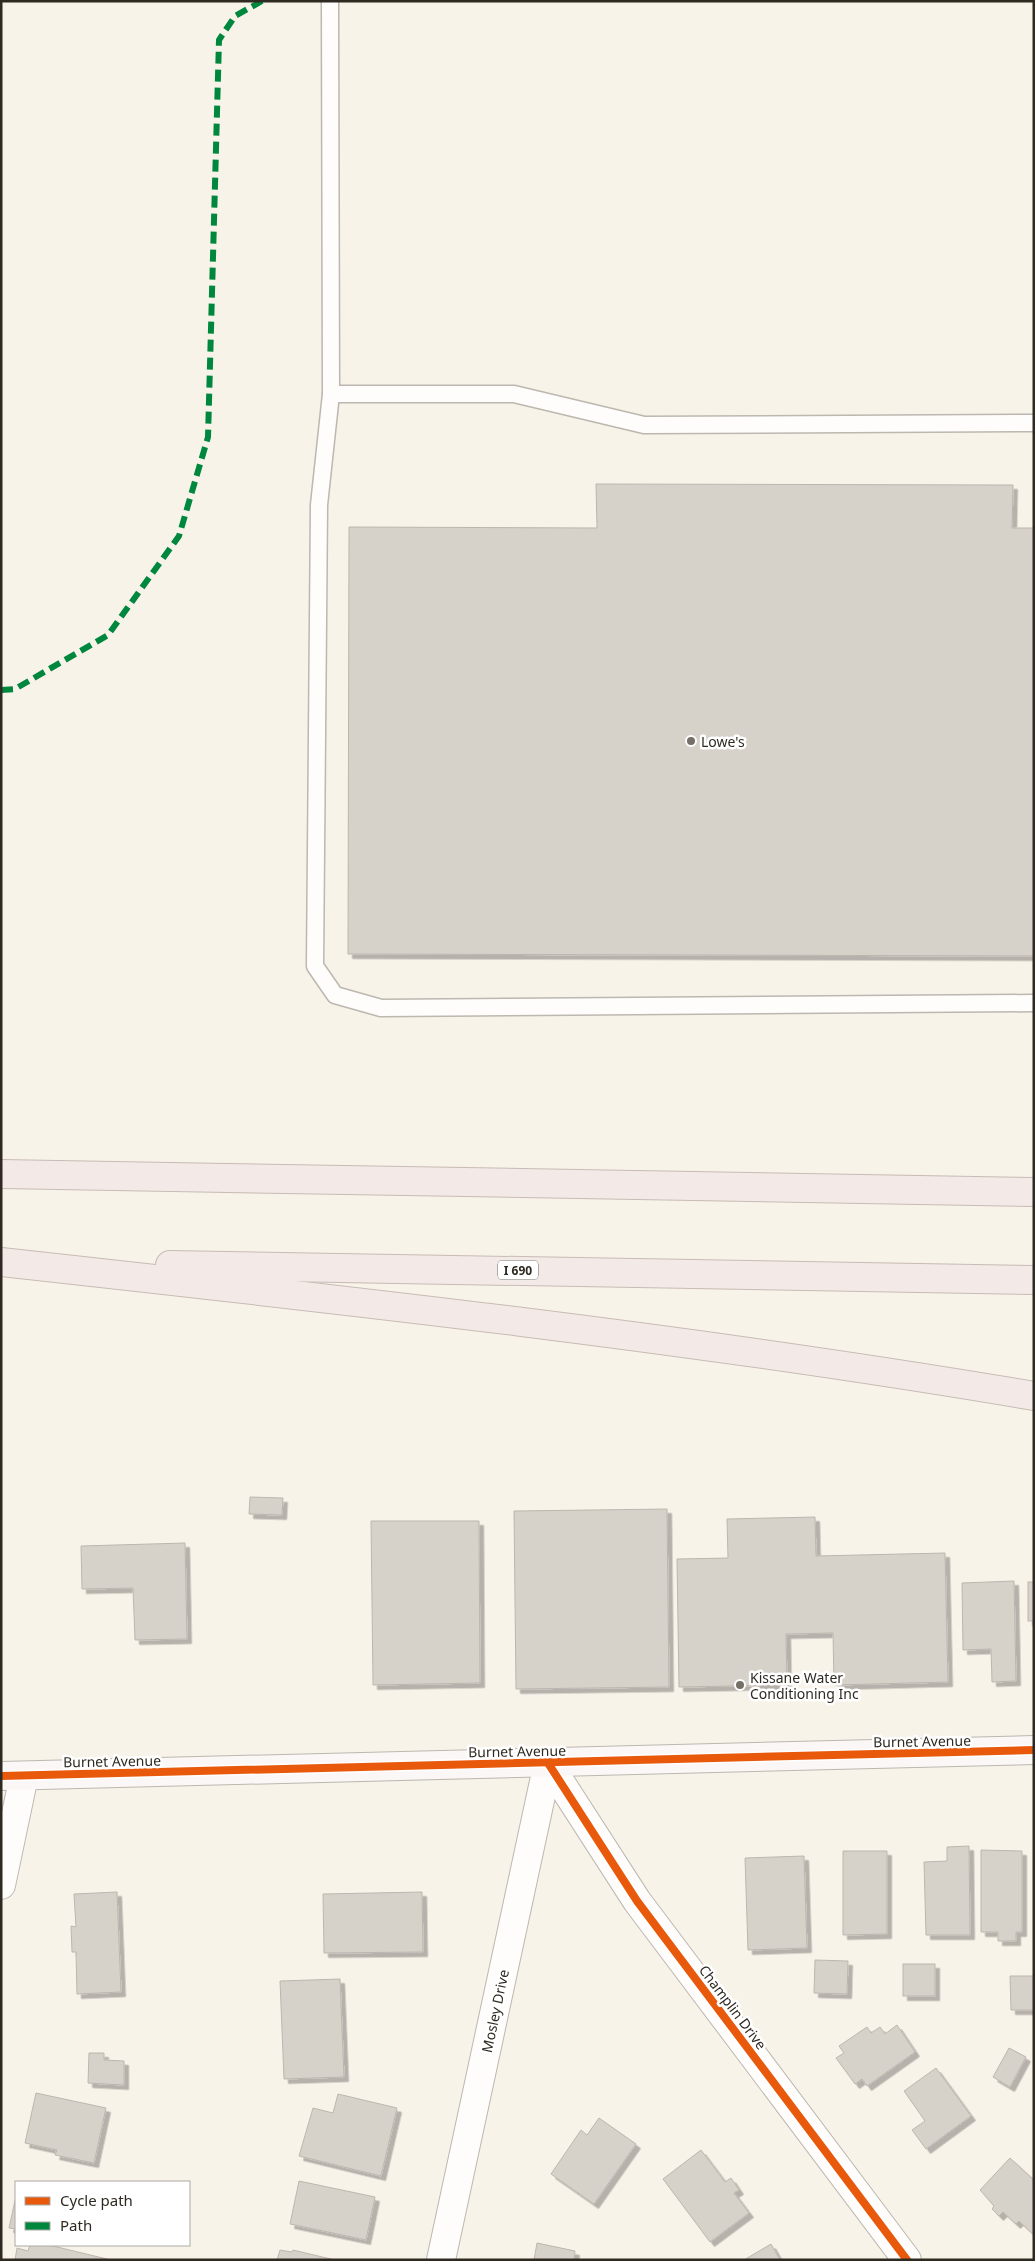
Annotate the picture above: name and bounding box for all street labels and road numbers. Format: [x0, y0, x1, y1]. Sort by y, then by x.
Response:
road number: I 690 [498, 1260, 538, 1280]
street label: Burnet Avenue [873, 1731, 971, 1751]
street label: Burnet Avenue [468, 1741, 566, 1761]
street label: Burnet Avenue [63, 1751, 161, 1771]
street label: Champlin Drive [695, 1961, 771, 2053]
street label: Mosley Drive [477, 1968, 513, 2054]

